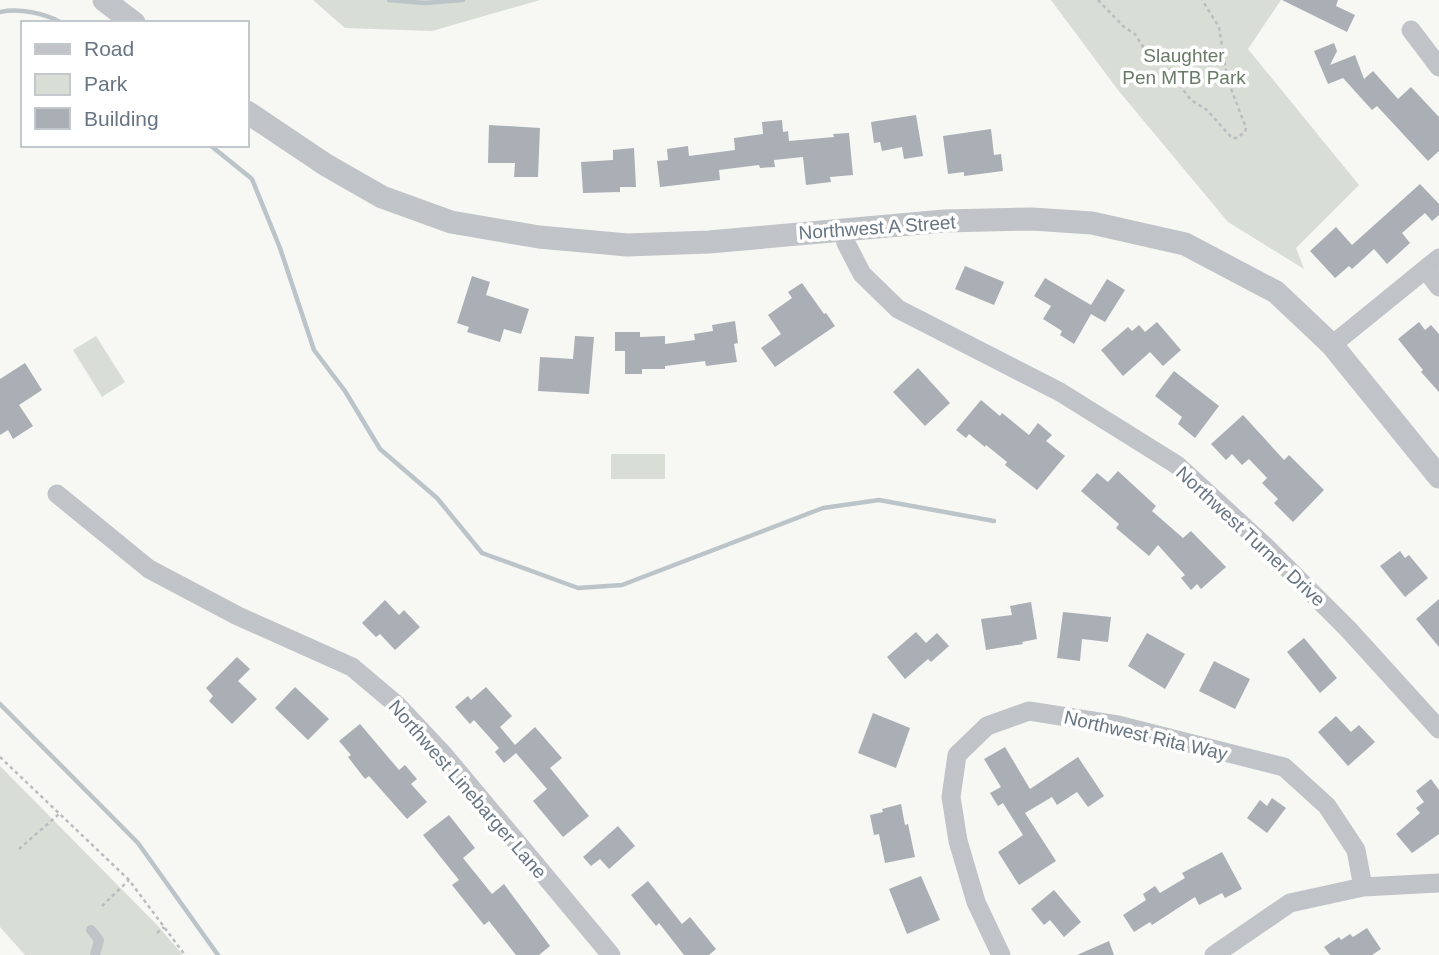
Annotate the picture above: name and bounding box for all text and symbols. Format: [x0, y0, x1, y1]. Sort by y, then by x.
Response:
legend [21, 21, 248, 147]
text: Road [84, 37, 134, 60]
park label: Slaughter Pen MTB Park [1122, 45, 1246, 88]
text: Park [84, 72, 128, 95]
text: Building [84, 107, 159, 130]
street label: Northwest A Street [798, 211, 957, 243]
street label: Northwest Turner Drive [1172, 462, 1329, 611]
street label: Northwest Linebarger Lane [385, 696, 551, 883]
street label: Northwest Rita Way [1062, 706, 1230, 765]

